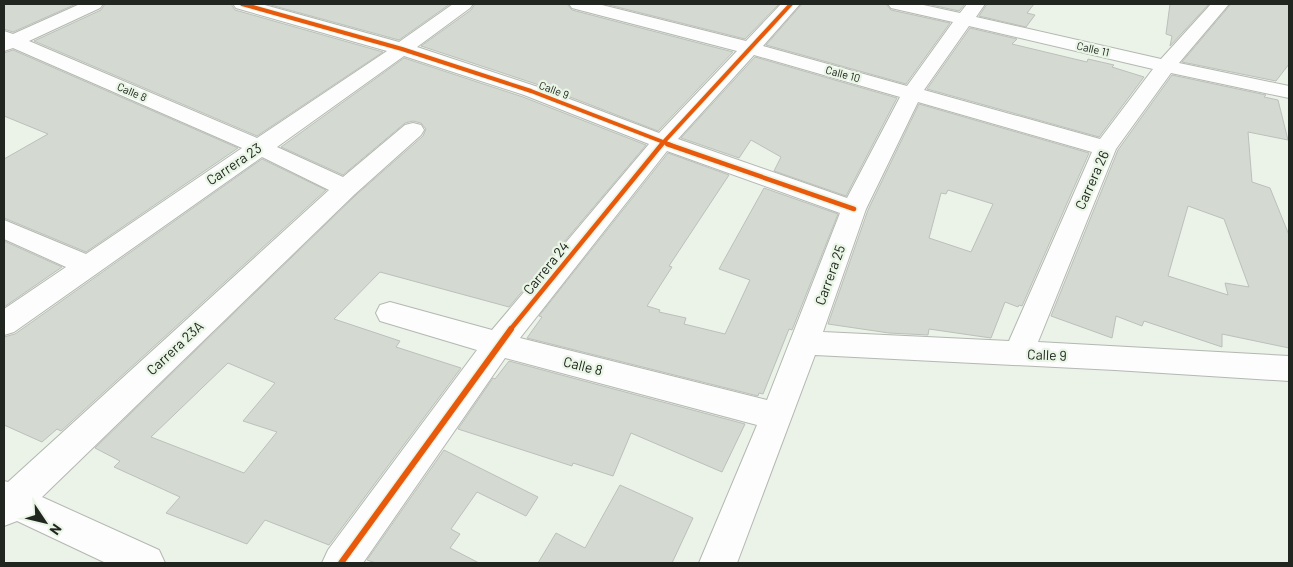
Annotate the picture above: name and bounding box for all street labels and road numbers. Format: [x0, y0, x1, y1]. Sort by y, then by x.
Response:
street label: Calle 11 [1076, 38, 1111, 59]
street label: Calle 10 [824, 63, 862, 84]
street label: Calle 9 [537, 78, 571, 101]
street label: Calle 8 [115, 79, 149, 104]
street label: Carrera 23 [203, 139, 265, 188]
street label: Carrera 26 [1071, 148, 1112, 212]
street label: Carrera 24 [519, 238, 572, 298]
street label: Carrera 25 [811, 242, 848, 307]
street label: Carrera 23A [143, 317, 207, 378]
street label: Calle 9 [1027, 345, 1067, 364]
street label: Calle 8 [562, 352, 604, 379]

